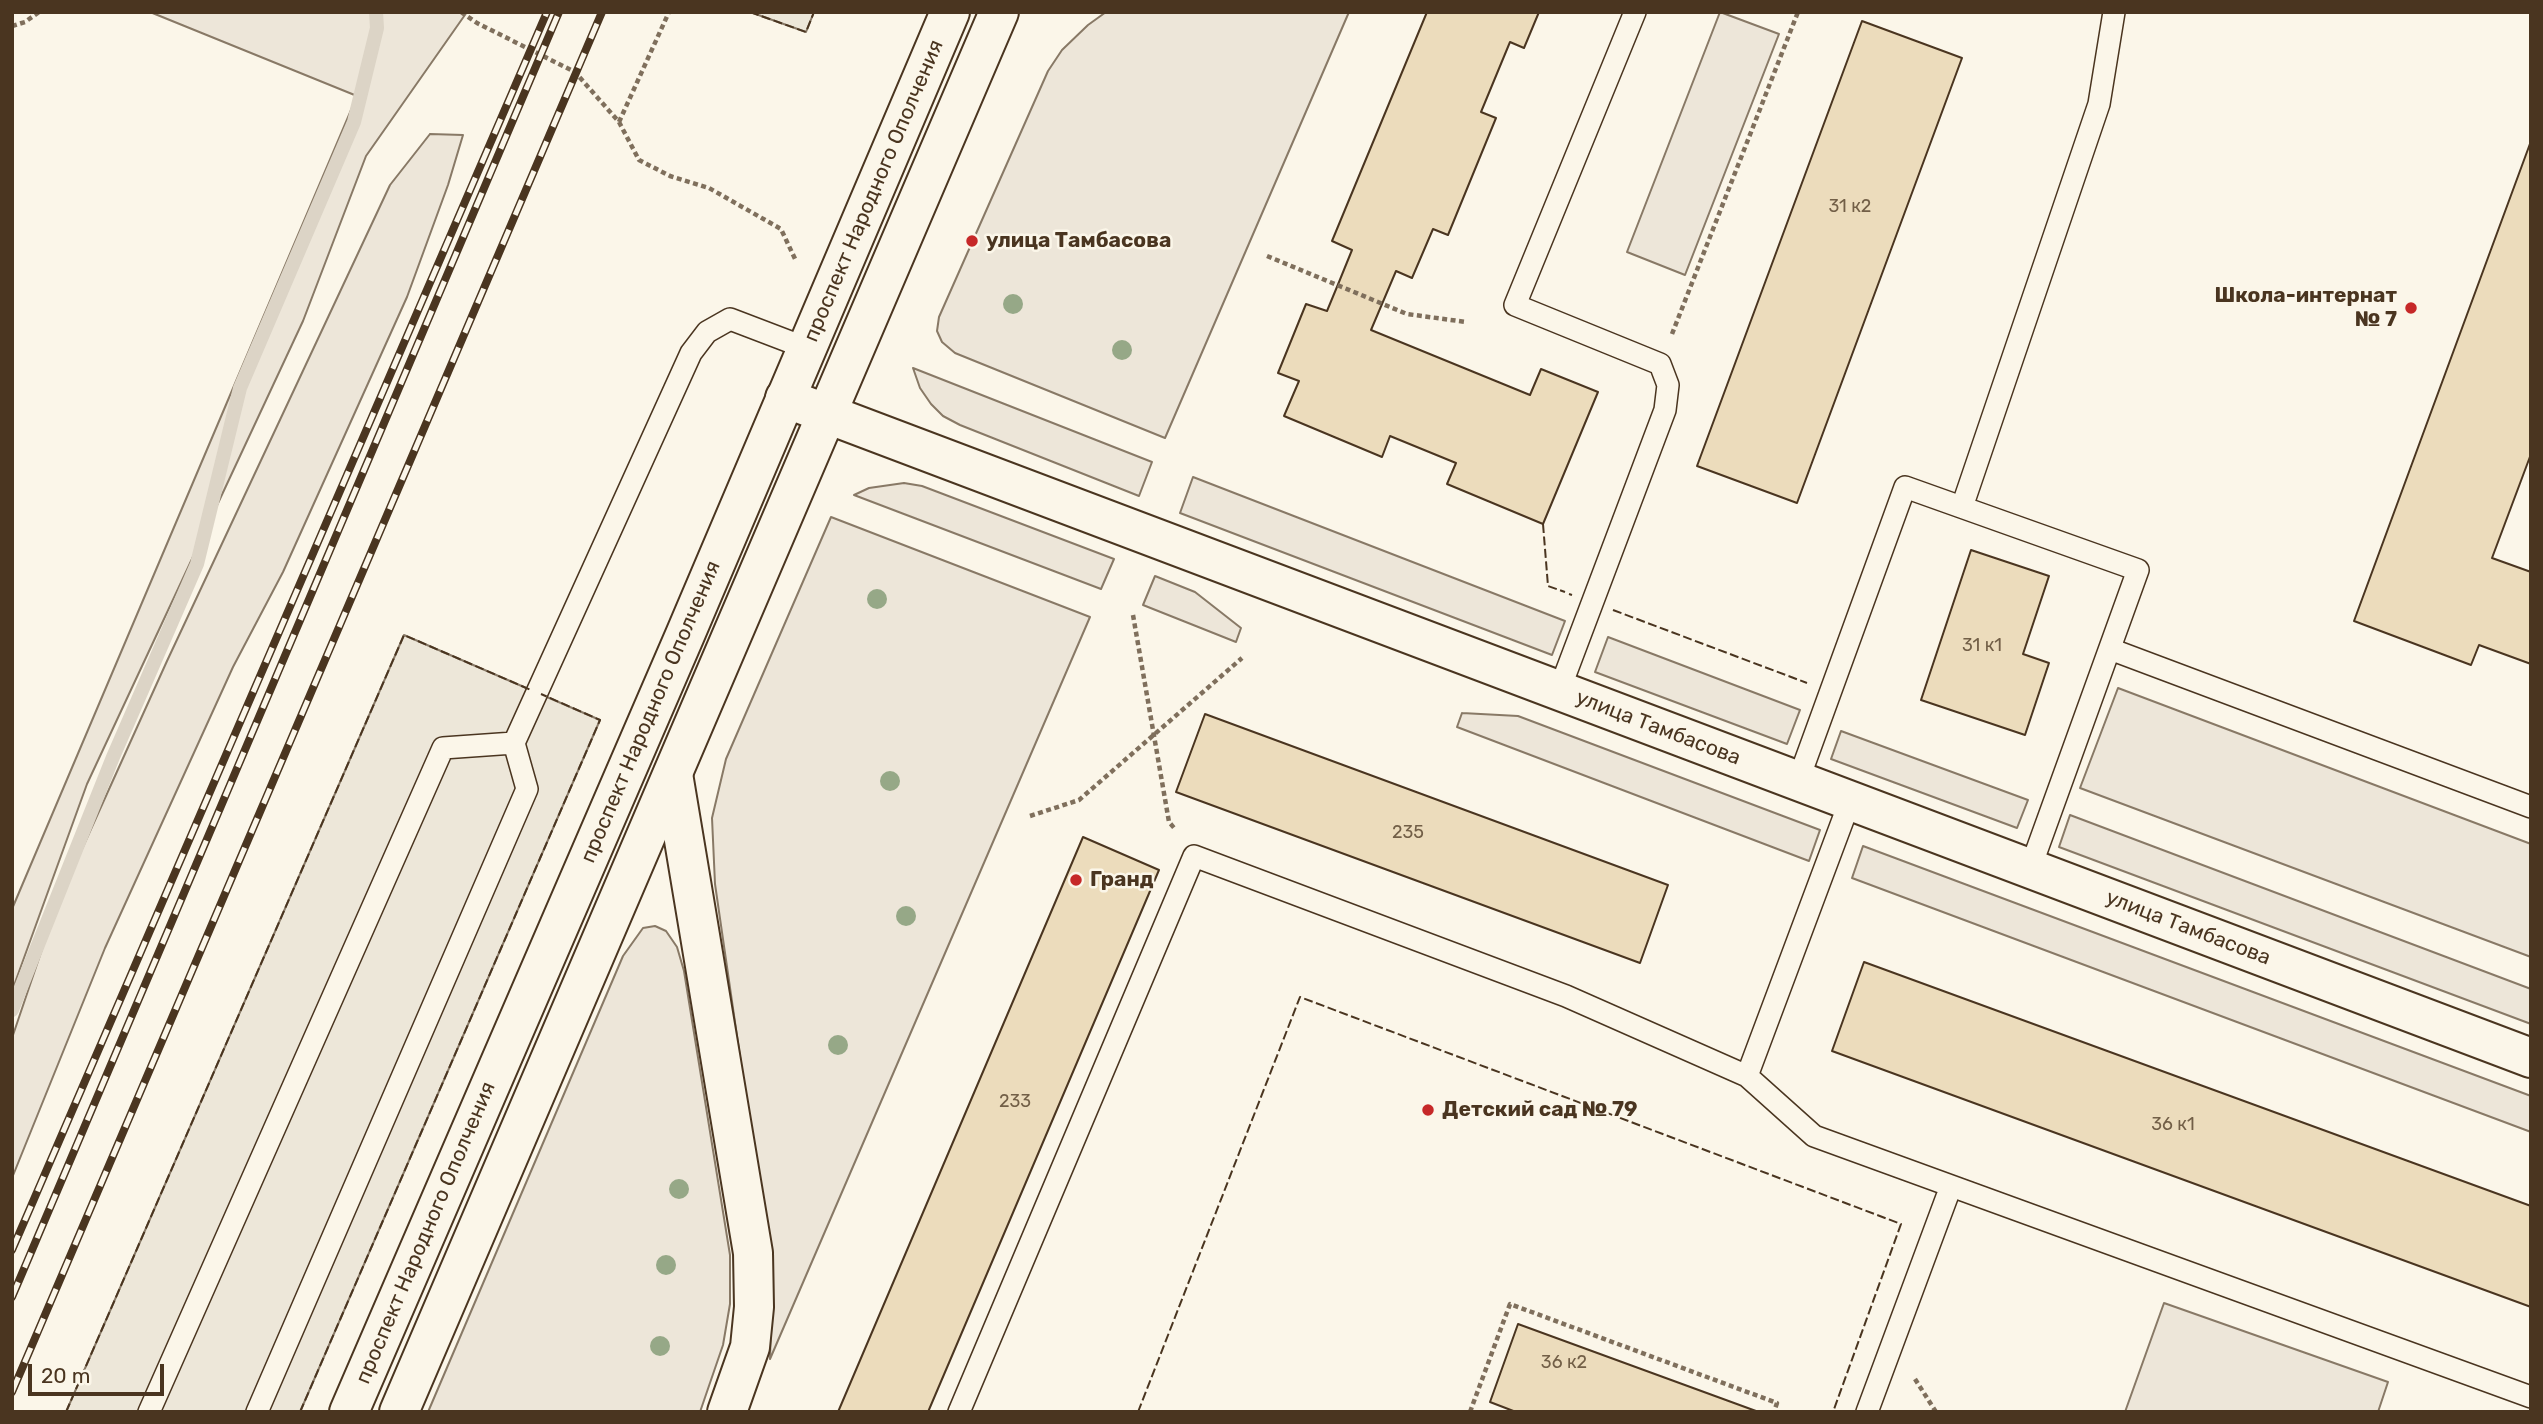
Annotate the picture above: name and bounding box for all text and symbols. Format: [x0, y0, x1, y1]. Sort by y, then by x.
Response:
street label: проспект Народного Ополчения [799, 36, 949, 346]
house number: 31 к2 [1829, 196, 1871, 218]
place label: улица Тамбасова [986, 228, 1171, 254]
marker: улица Тамбасова [964, 233, 980, 249]
place label: Школа-интернат № 7 [2214, 283, 2397, 333]
marker: Школа-интернат № 7 [2403, 300, 2419, 316]
street label: проспект Народного Ополчения [576, 557, 726, 867]
house number: 31 к1 [1962, 635, 2002, 657]
street label: улица Тамбасова [1572, 685, 1744, 771]
house number: 235 [1392, 822, 1424, 844]
place label: Гранд [1090, 867, 1154, 893]
marker: Гранд [1068, 872, 1084, 888]
street label: улица Тамбасова [2102, 885, 2274, 971]
street label: проспект Народного Ополчения [351, 1078, 501, 1388]
house number: 233 [999, 1091, 1031, 1113]
place label: Детский сад № 79 [1442, 1097, 1637, 1123]
marker: Детский сад № 79 [1420, 1102, 1436, 1118]
house number: 36 к1 [2151, 1114, 2195, 1136]
scale bar [32, 1350, 168, 1394]
house number: 36 к2 [1541, 1352, 1587, 1374]
text: 20 m [41, 1363, 90, 1388]

